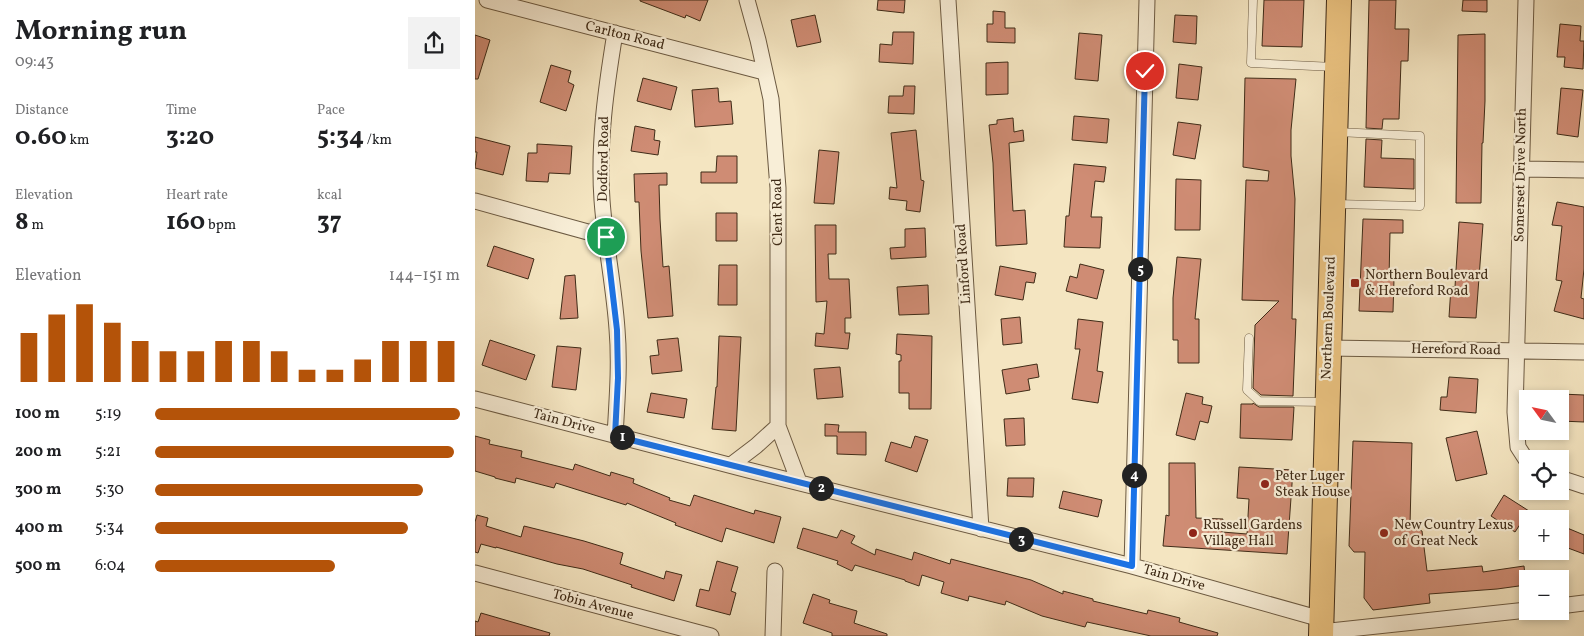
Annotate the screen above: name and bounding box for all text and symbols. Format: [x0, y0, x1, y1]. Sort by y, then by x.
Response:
text: Morning run [15, 12, 187, 51]
button: share [408, 17, 460, 69]
street label: Carlton Road [583, 17, 667, 55]
pin [1124, 50, 1166, 92]
text: 09:43 [15, 51, 54, 73]
icon: check [1131, 57, 1159, 85]
text: Distance [15, 101, 69, 120]
text: Time [166, 101, 197, 120]
text: Pace [317, 101, 345, 120]
street label: Somerset Drive North [1510, 108, 1532, 242]
street label: Dodford Road [594, 116, 614, 202]
text: 0.60 [15, 120, 67, 155]
text: 3:20 [166, 120, 214, 155]
text: 5:34 [317, 120, 364, 155]
text: km [67, 131, 89, 150]
text: /km [364, 131, 392, 150]
street label: Clent Road [768, 178, 788, 246]
text: Elevation [15, 186, 73, 205]
text: Heart rate [166, 186, 228, 205]
text: kcal [317, 186, 342, 205]
text: 8 [15, 205, 29, 240]
text: 160 [166, 205, 205, 240]
text: 37 [317, 205, 342, 240]
text: m [29, 216, 44, 235]
text: bpm [205, 216, 236, 235]
pin [585, 216, 627, 258]
icon: arrive [592, 223, 620, 251]
street label: Linford Road [952, 223, 976, 305]
pin: 5 [1127, 256, 1153, 282]
street label: Northern Boulevard [1317, 256, 1341, 380]
text: 5 [1137, 260, 1144, 279]
text: Elevation [15, 265, 82, 287]
text: 144–151 m [389, 265, 460, 287]
place label: Northern Boulevard & Hereford Road [1365, 266, 1489, 301]
marker: Northern Boulevard & Hereford Road [1349, 277, 1361, 289]
street label: Hereford Road [1411, 340, 1501, 360]
north arrow [1519, 390, 1569, 440]
map controls [1519, 390, 1569, 620]
text: 100 m [15, 403, 60, 425]
text: 5:19 [95, 403, 121, 425]
street label: Tain Drive [531, 405, 598, 440]
pin: 1 [609, 424, 635, 450]
text: 1 [620, 428, 625, 447]
text: 200 m [15, 441, 62, 463]
text: 5:21 [95, 441, 121, 463]
button: locate [1519, 450, 1569, 500]
pin: 4 [1121, 462, 1147, 488]
text: 4 [1130, 466, 1139, 485]
place label: Peter Luger Steak House [1275, 467, 1350, 502]
pin: 2 [809, 476, 833, 500]
marker: Peter Luger Steak House [1259, 478, 1271, 490]
text: 300 m [15, 479, 61, 501]
text: 5:30 [95, 479, 124, 501]
text: 2 [818, 479, 825, 498]
button: + [1519, 510, 1569, 560]
place label: Russell Gardens Village Hall [1203, 516, 1302, 551]
place label: New Country Lexus of Great Neck [1394, 516, 1513, 551]
text: 400 m [15, 517, 63, 539]
text: 5:34 [95, 517, 124, 539]
pin: 3 [1009, 526, 1033, 552]
marker: Russell Gardens Village Hall [1187, 527, 1199, 539]
marker: New Country Lexus of Great Neck [1378, 527, 1390, 539]
text: 3 [1018, 530, 1025, 549]
text: 500 m [15, 555, 61, 577]
text: 6:04 [95, 555, 126, 577]
street label: Tain Drive [1141, 560, 1208, 596]
button: − [1519, 570, 1569, 620]
street label: Tobin Avenue [550, 585, 636, 625]

